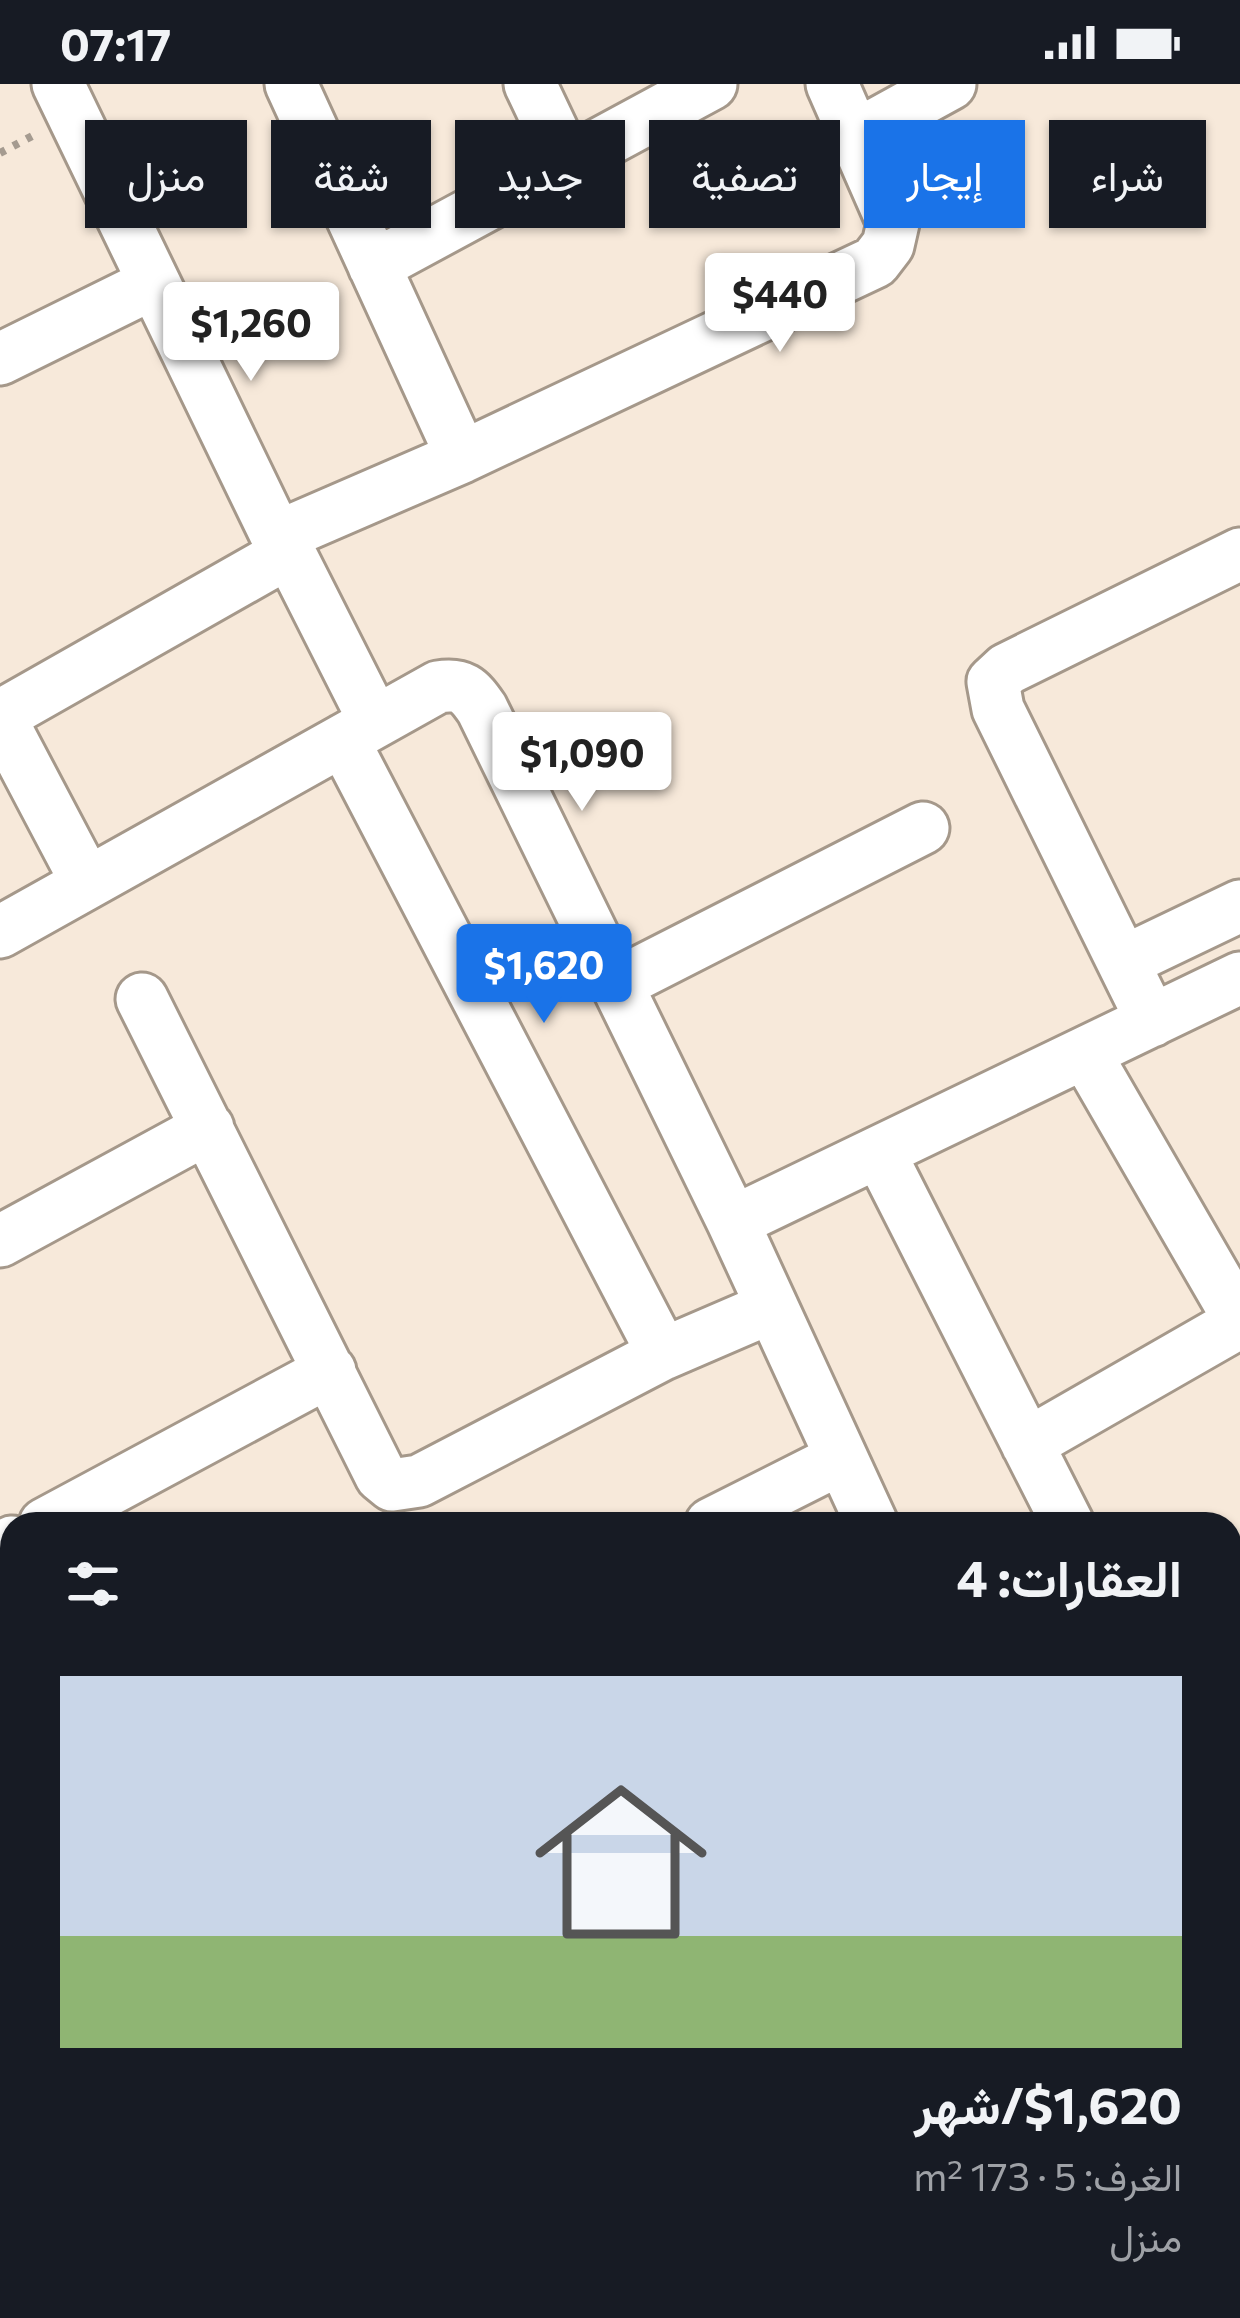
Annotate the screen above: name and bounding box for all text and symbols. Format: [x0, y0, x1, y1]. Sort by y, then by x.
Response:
text: 07:17 [60, 15, 171, 70]
chip: منزل [85, 120, 247, 228]
chip: شقة [271, 120, 431, 228]
chip: جديد [455, 120, 625, 228]
chip: تصفية [649, 120, 840, 228]
chip: إيجار [864, 120, 1025, 228]
chip: شراء [1049, 120, 1206, 228]
pin: $440 [709, 253, 851, 355]
text: $440 [732, 268, 828, 316]
pin: $1,260 [153, 282, 349, 384]
text: $1,260 [190, 297, 312, 345]
pin: $1,090 [484, 712, 680, 814]
text: $1,090 [519, 727, 645, 775]
pin: $1,620 [446, 924, 642, 1026]
text: $1,620 [484, 939, 604, 987]
text: العقارات: 4 [957, 1545, 1182, 1608]
icon: filters [60, 1551, 126, 1617]
icon: home [513, 1754, 729, 1970]
text: $1,620/شهر [914, 2072, 1182, 2135]
text: الغرف: 5 · 173 m² [913, 2151, 1182, 2199]
text: منزل [1109, 2212, 1182, 2260]

